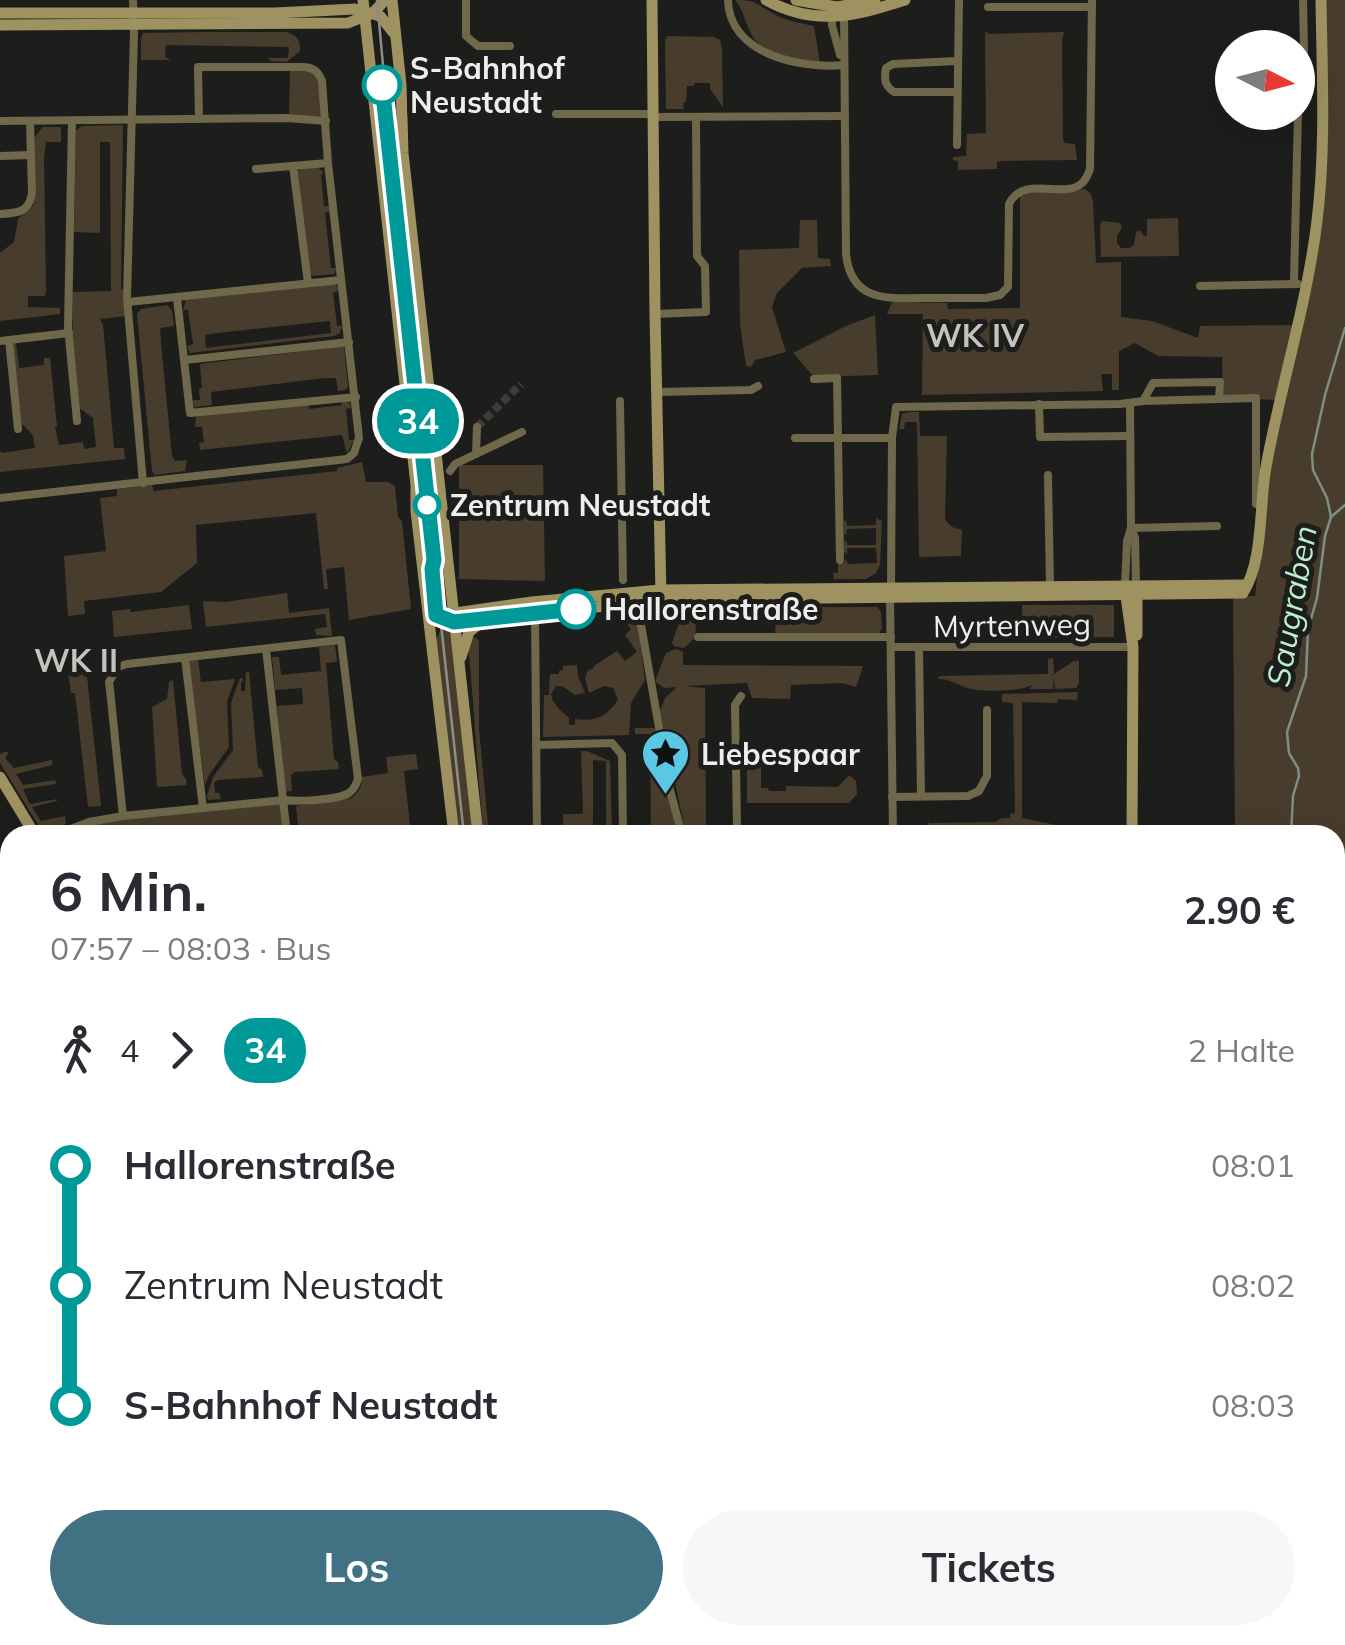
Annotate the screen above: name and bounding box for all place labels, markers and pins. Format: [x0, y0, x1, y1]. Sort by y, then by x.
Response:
place label: S-Bahnhof Neustadt [410, 49, 566, 121]
marker: S-Bahnhof Neustadt [363, 66, 401, 104]
place label: Zentrum Neustadt [450, 486, 710, 524]
marker: Zentrum Neustadt [414, 492, 440, 518]
marker: Hallorenstraße [557, 590, 595, 628]
place label: Hallorenstraße [604, 590, 818, 628]
place icon: Liebespaar [640, 728, 692, 796]
place label: Liebespaar [701, 735, 860, 773]

